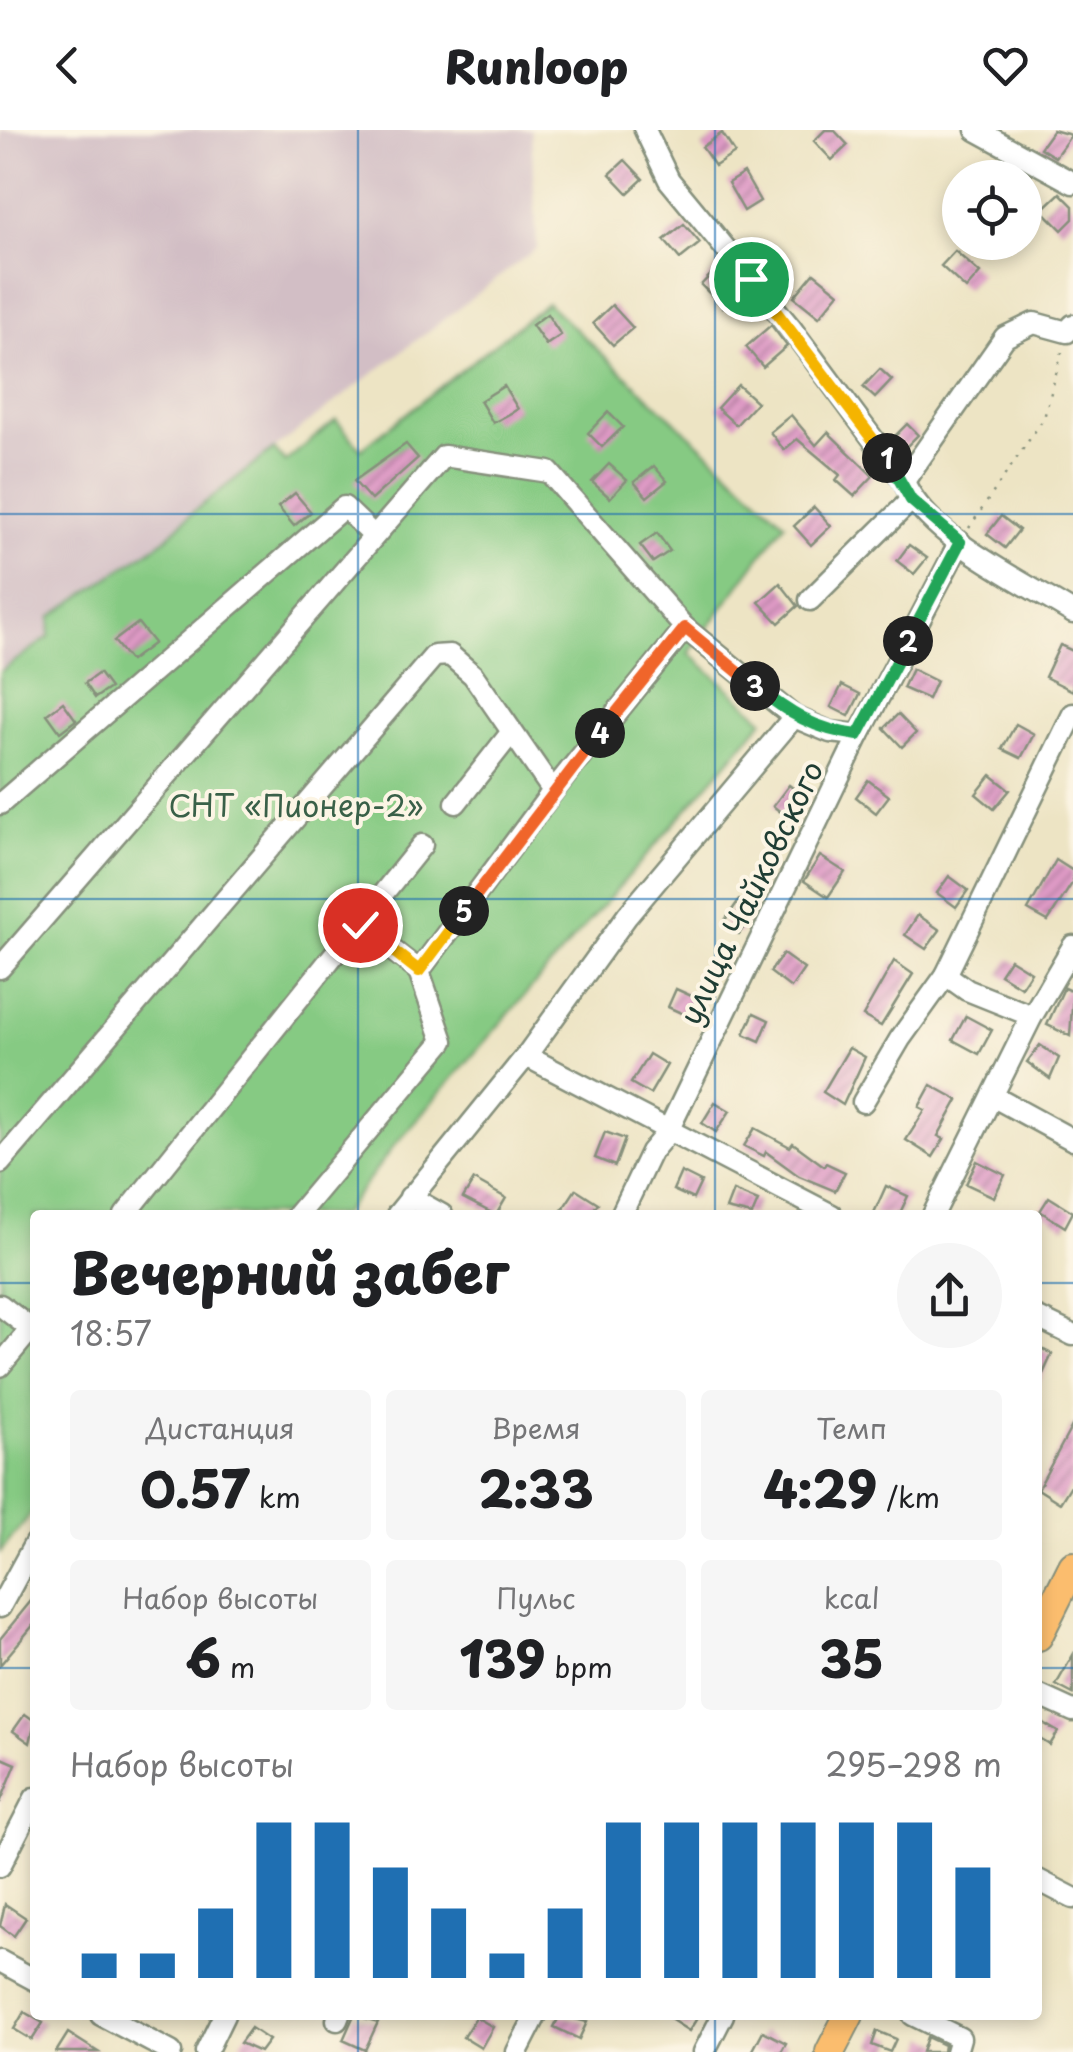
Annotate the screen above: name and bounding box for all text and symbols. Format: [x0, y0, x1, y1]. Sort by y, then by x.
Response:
text: Runloop [445, 31, 628, 99]
icon: back [40, 38, 95, 93]
icon: heart [978, 38, 1033, 93]
map controls [942, 160, 1042, 260]
button: locate [942, 160, 1042, 260]
pin [709, 237, 794, 322]
icon: arrive [724, 252, 779, 307]
pin: 1 [862, 433, 912, 483]
text: 1 [880, 436, 894, 479]
pin: 2 [883, 616, 933, 666]
text: 2 [898, 619, 918, 662]
pin: 3 [730, 661, 780, 711]
text: 3 [746, 664, 764, 707]
pin: 4 [575, 708, 625, 758]
text: 4 [590, 711, 610, 754]
street label: улица Чайковского [666, 752, 834, 1032]
park label: СНТ «Пионер-2» [168, 782, 424, 827]
pin [318, 883, 403, 968]
pin: 5 [439, 886, 489, 936]
text: 5 [455, 889, 473, 932]
icon: check [333, 898, 388, 953]
text: Вечерний забег [70, 1230, 509, 1313]
button: share [897, 1243, 1002, 1348]
text: 18:57 [70, 1309, 152, 1357]
text: Дистанция [146, 1406, 295, 1449]
text: Время [491, 1406, 581, 1449]
text: Темп [816, 1406, 887, 1449]
text: 0.57 [140, 1449, 250, 1525]
text: 2:33 [478, 1449, 593, 1525]
text: 4:29 [763, 1449, 877, 1525]
text: km [250, 1475, 301, 1518]
text: /km [877, 1475, 940, 1518]
text: Набор высоты [122, 1576, 318, 1619]
text: Пульс [496, 1576, 576, 1619]
text: kcal [824, 1576, 880, 1619]
text: 6 [185, 1619, 221, 1695]
text: 139 [459, 1619, 545, 1695]
text: 35 [819, 1619, 884, 1695]
text: m [221, 1645, 255, 1688]
text: bpm [545, 1645, 613, 1688]
text: Набор высоты [70, 1740, 294, 1788]
text: 295–298 m [825, 1740, 1002, 1788]

